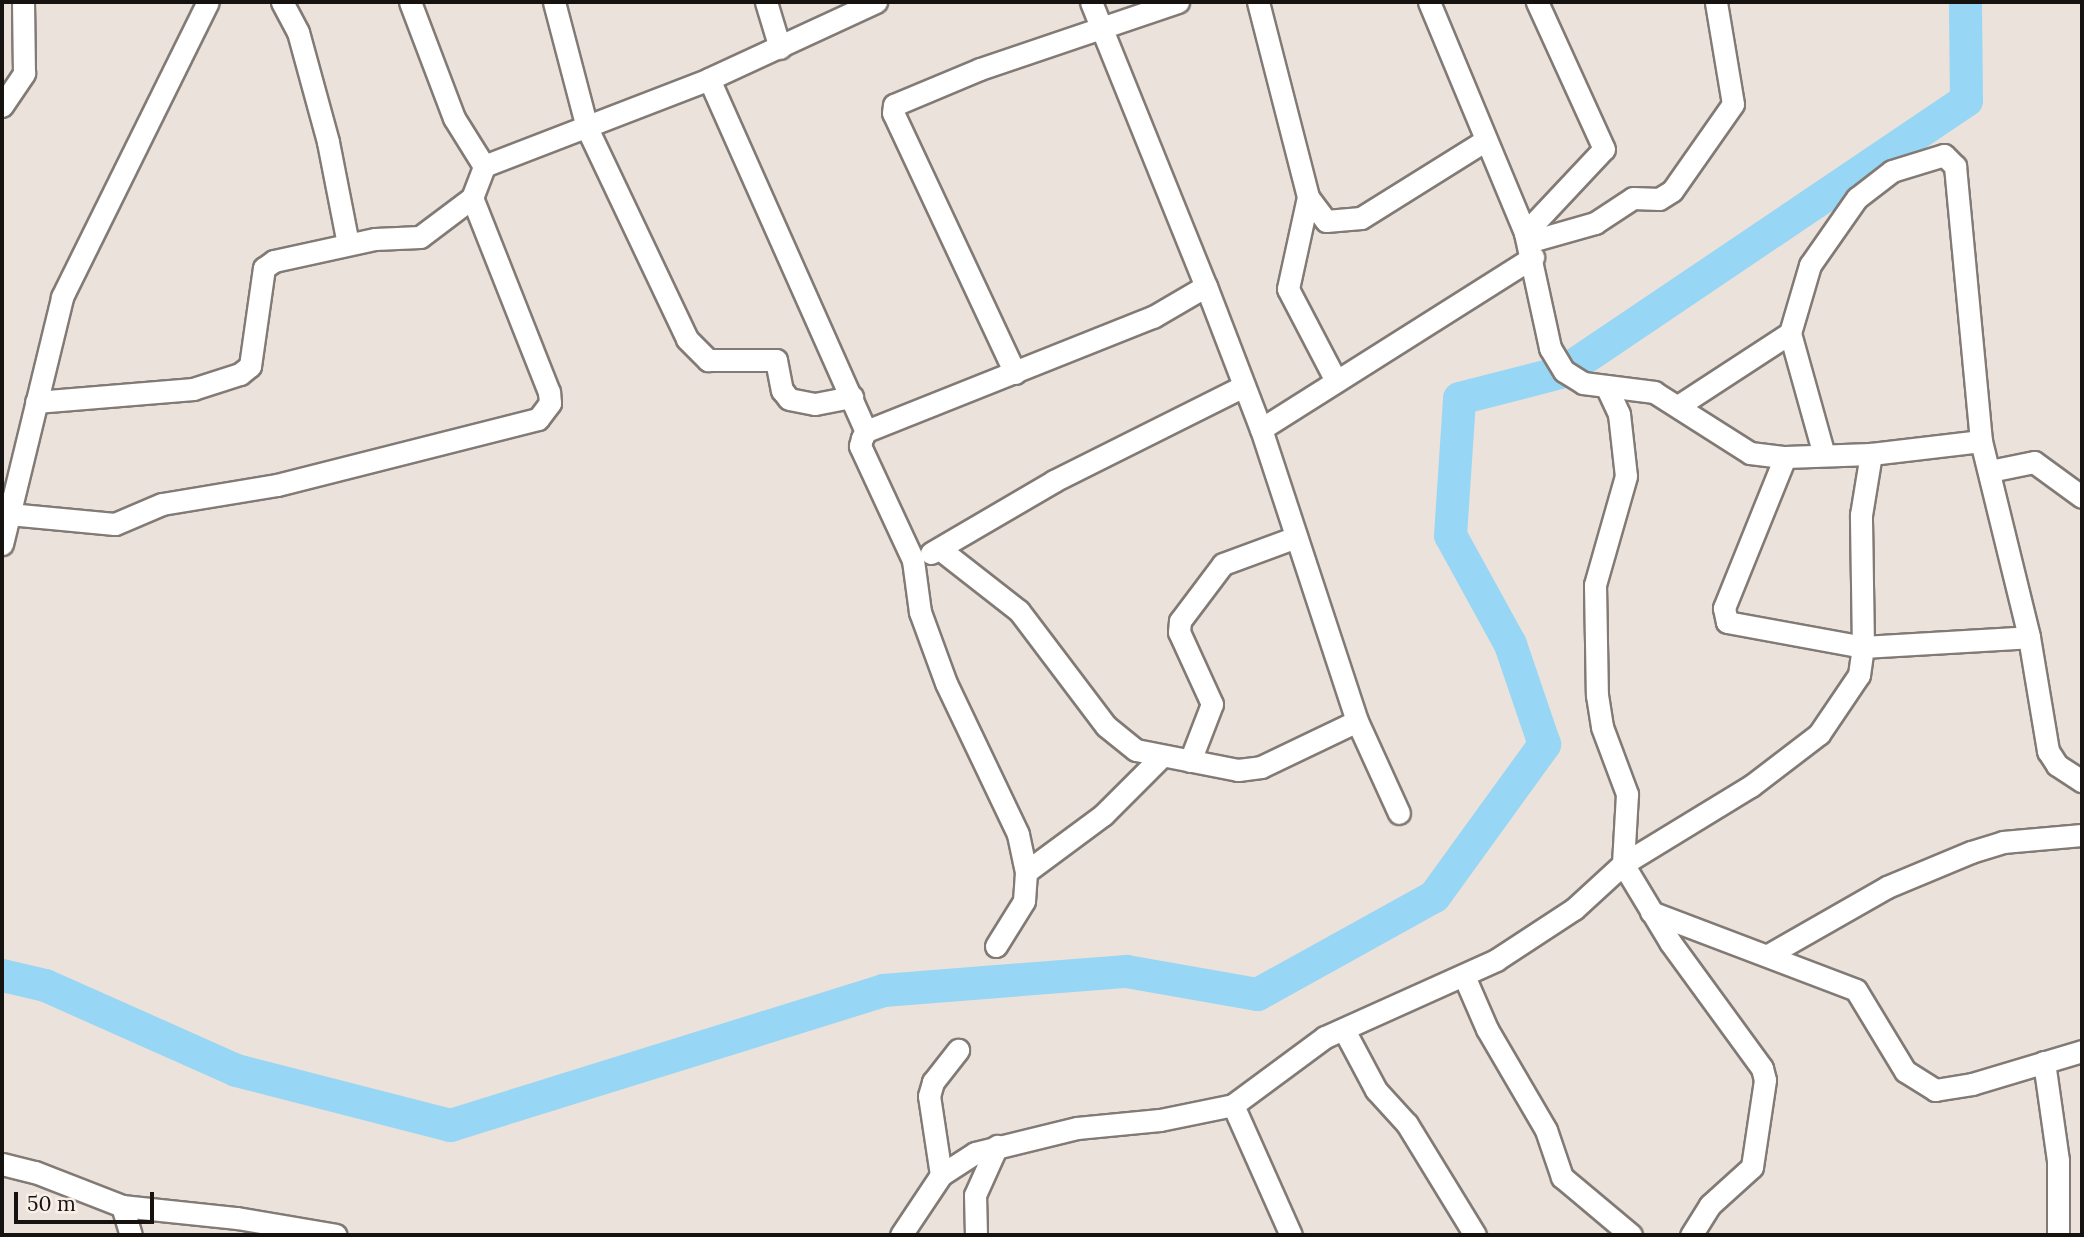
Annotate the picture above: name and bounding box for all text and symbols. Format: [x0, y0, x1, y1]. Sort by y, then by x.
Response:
scale bar [18, 1178, 158, 1222]
text: 50 m [27, 1190, 76, 1217]

